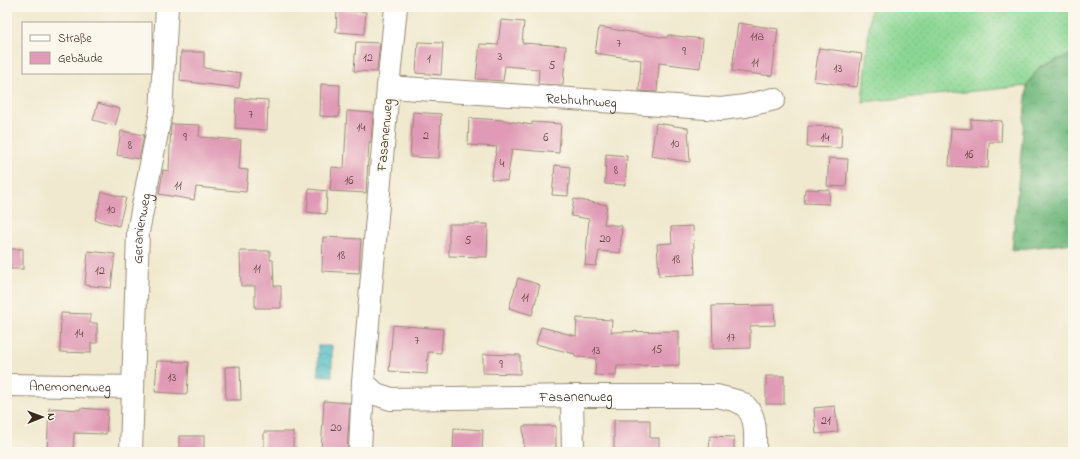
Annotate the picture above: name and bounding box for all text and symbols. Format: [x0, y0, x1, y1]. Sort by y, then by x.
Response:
legend [22, 22, 152, 74]
house number: 11a [750, 28, 764, 46]
text: Straße [58, 30, 92, 48]
house number: 7 [617, 35, 622, 53]
house number: 9 [682, 43, 686, 61]
house number: 3 [498, 48, 503, 66]
house number: 12 [363, 49, 373, 67]
text: Gebäude [58, 50, 103, 68]
house number: 1 [427, 50, 431, 68]
house number: 11 [751, 54, 759, 72]
house number: 5 [549, 57, 556, 75]
house number: 13 [834, 60, 842, 78]
street label: Rebhuhnweg [545, 88, 618, 115]
street label: Fasanenweg [372, 98, 400, 174]
house number: 7 [249, 106, 254, 124]
house number: 14 [357, 119, 365, 137]
house number: 2 [423, 127, 429, 145]
house number: 9 [183, 129, 187, 147]
house number: 6 [543, 129, 549, 147]
house number: 14 [821, 129, 829, 147]
house number: 10 [670, 135, 680, 153]
house number: 8 [128, 137, 133, 155]
house number: 16 [964, 146, 974, 164]
house number: 4 [500, 155, 505, 173]
house number: 8 [614, 162, 619, 180]
house number: 16 [344, 172, 354, 190]
house number: 11 [174, 177, 182, 195]
street label: Geranienweg [128, 191, 158, 264]
house number: 10 [106, 201, 116, 219]
house number: 20 [599, 230, 611, 248]
house number: 5 [465, 232, 472, 250]
house number: 18 [337, 247, 346, 265]
house number: 18 [672, 251, 681, 269]
house number: 11 [253, 260, 261, 278]
house number: 12 [95, 262, 105, 280]
house number: 11 [521, 289, 529, 307]
house number: 14 [75, 325, 83, 343]
house number: 17 [727, 329, 735, 347]
house number: 7 [415, 332, 420, 350]
house number: 15 [652, 341, 662, 359]
house number: 13 [592, 342, 600, 360]
house number: 9 [499, 356, 503, 374]
house number: 13 [168, 369, 176, 387]
street label: Anemonenweg [29, 376, 111, 400]
street label: Fasanenweg [538, 387, 613, 409]
north arrow [22, 397, 62, 437]
house number: 21 [821, 412, 831, 430]
text: N [43, 413, 59, 421]
house number: 20 [330, 419, 342, 437]

